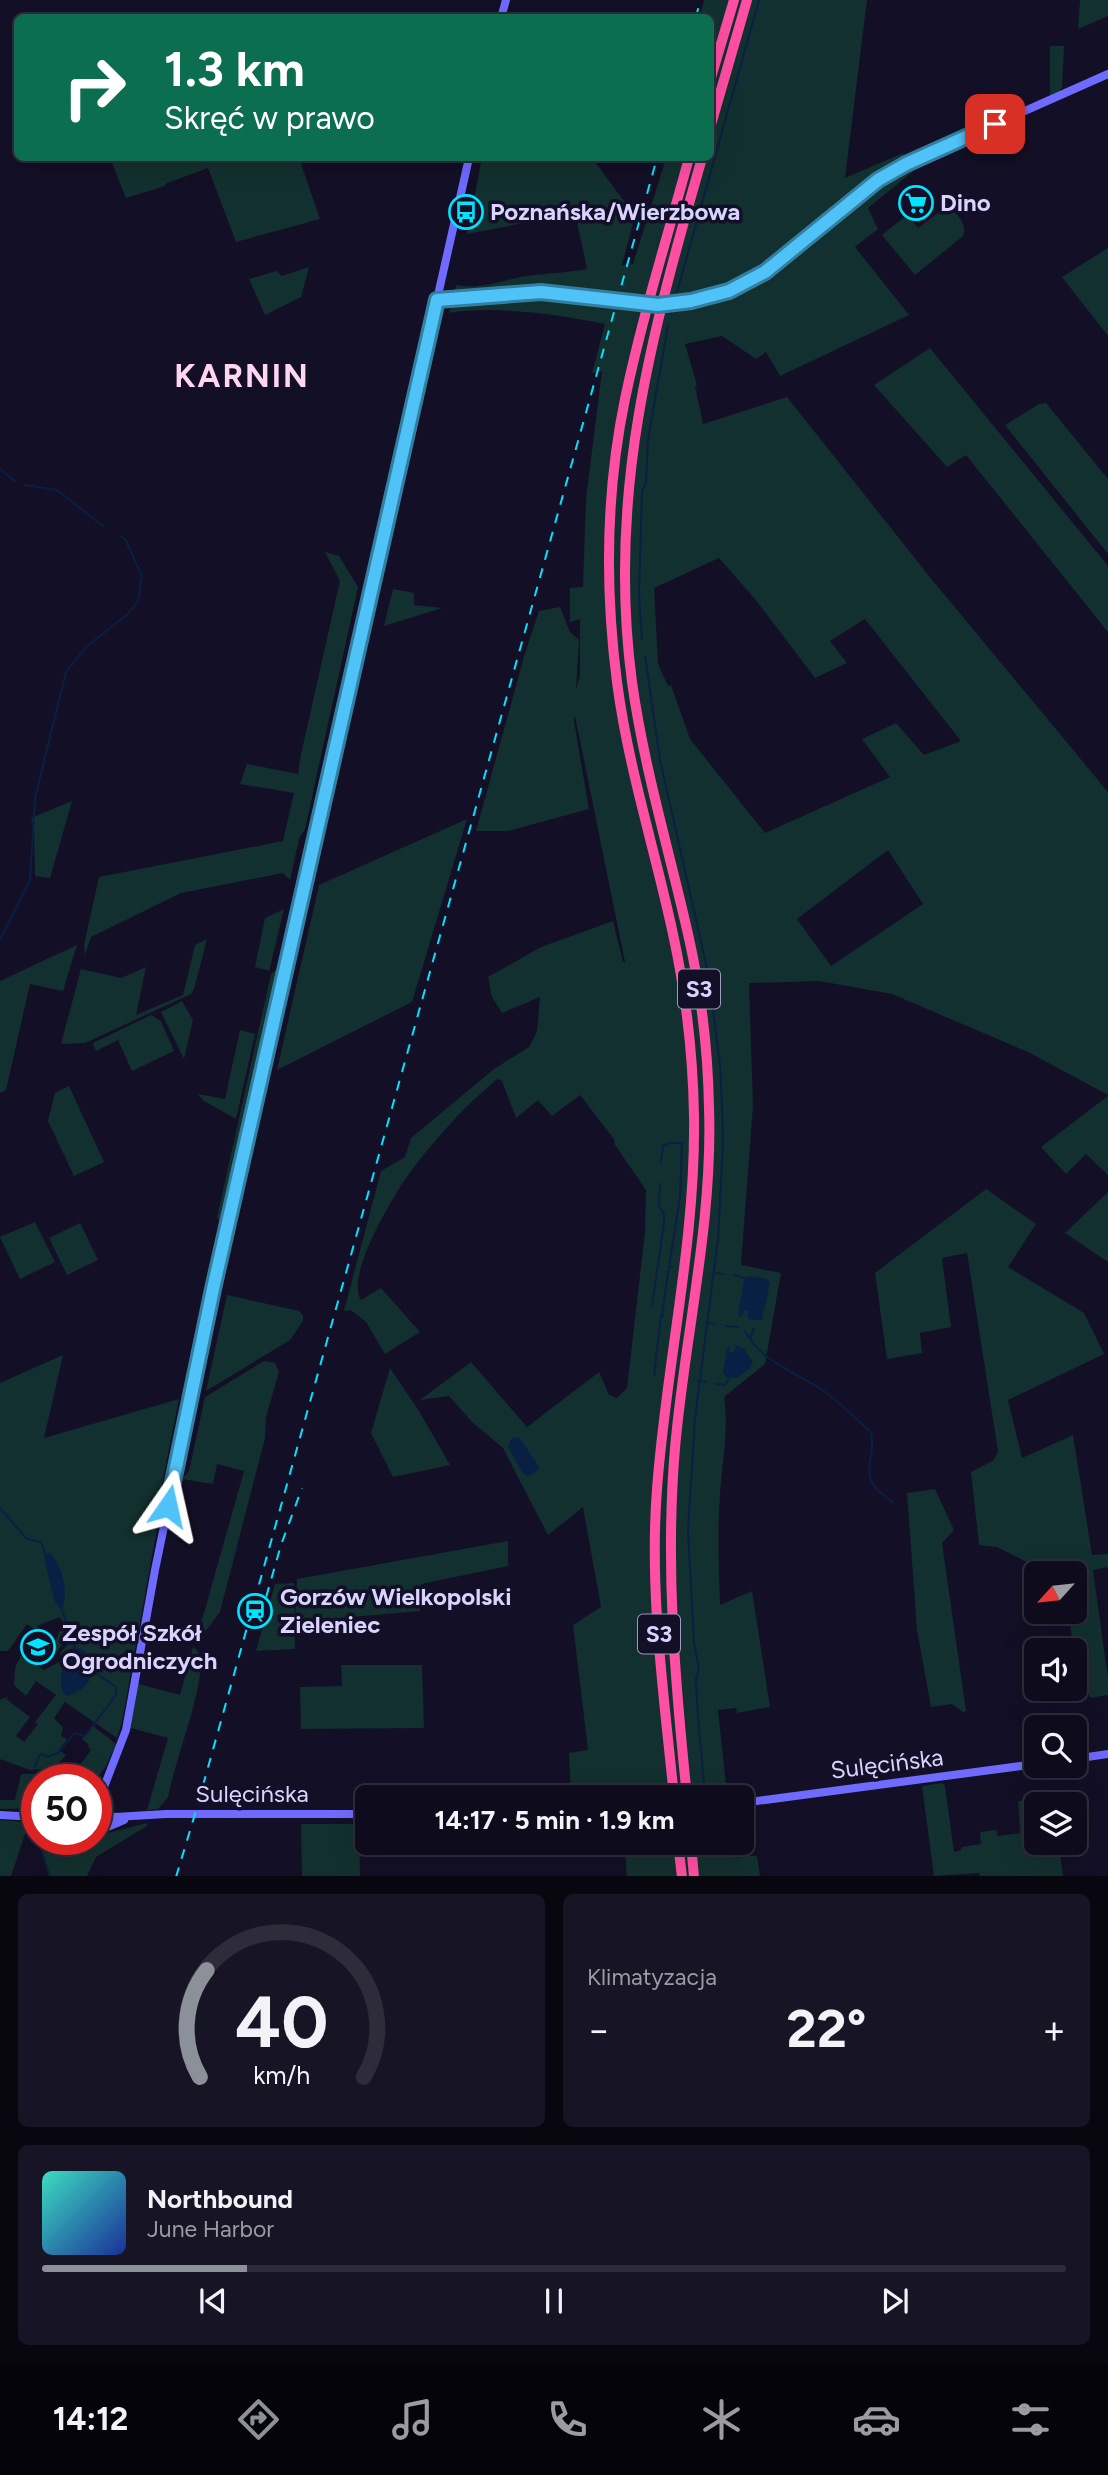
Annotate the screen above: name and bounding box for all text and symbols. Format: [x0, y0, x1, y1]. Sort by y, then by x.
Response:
text: 1.3 km [164, 39, 305, 98]
icon: right [49, 42, 140, 133]
pin [965, 94, 1025, 154]
text: Skręć w prawo [164, 99, 375, 137]
icon: arrive [976, 105, 1014, 143]
supermarket icon: Dino [897, 184, 935, 222]
place label: Dino [940, 188, 991, 217]
bus stop icon: Poznańska/Wierzbowa [447, 193, 485, 231]
place label: Poznańska/Wierzbowa [490, 197, 740, 226]
district label: KARNIN [174, 357, 310, 395]
road number: S3 [678, 970, 720, 1008]
position arrow [131, 1469, 205, 1543]
north arrow [1024, 1561, 1087, 1624]
map controls [1024, 1561, 1087, 1855]
place label: Gorzów Wielkopolski Zieleniec [280, 1582, 512, 1639]
station icon: Gorzów Wielkopolski Zieleniec [236, 1592, 274, 1630]
road number: S3 [638, 1614, 680, 1653]
place label: Zespół Szkół Ogrodniczych [62, 1618, 217, 1675]
school or university icon: Zespół Szkół Ogrodniczych [19, 1628, 57, 1666]
button: sound [1024, 1638, 1087, 1701]
button: search [1024, 1715, 1087, 1778]
street label: Sulęcińska [829, 1742, 945, 1785]
speed limit sign: 50 [21, 1764, 112, 1855]
street label: Sulęcińska [195, 1779, 309, 1808]
button: layers [1024, 1792, 1087, 1855]
text: 14:17 · 5 min · 1.9 km [435, 1804, 674, 1836]
text: Klimatyzacja [587, 1963, 717, 1991]
text: 40 [235, 1978, 328, 2065]
text: 22° [787, 1998, 866, 2060]
text: − [587, 2007, 611, 2053]
text: + [1042, 2007, 1066, 2053]
text: km/h [253, 2059, 310, 2089]
text: Northbound [147, 2183, 293, 2215]
text: June Harbor [147, 2215, 274, 2243]
icon: previous [194, 2282, 232, 2320]
icon: pause [535, 2282, 573, 2320]
icon: next [876, 2282, 914, 2320]
icon: directions [234, 2395, 283, 2444]
icon: music [388, 2395, 437, 2444]
icon: phone [543, 2395, 592, 2444]
icon: climate [697, 2395, 746, 2444]
icon: car [852, 2395, 901, 2444]
icon: filters [1006, 2395, 1055, 2444]
text: 14:12 [53, 2400, 128, 2438]

